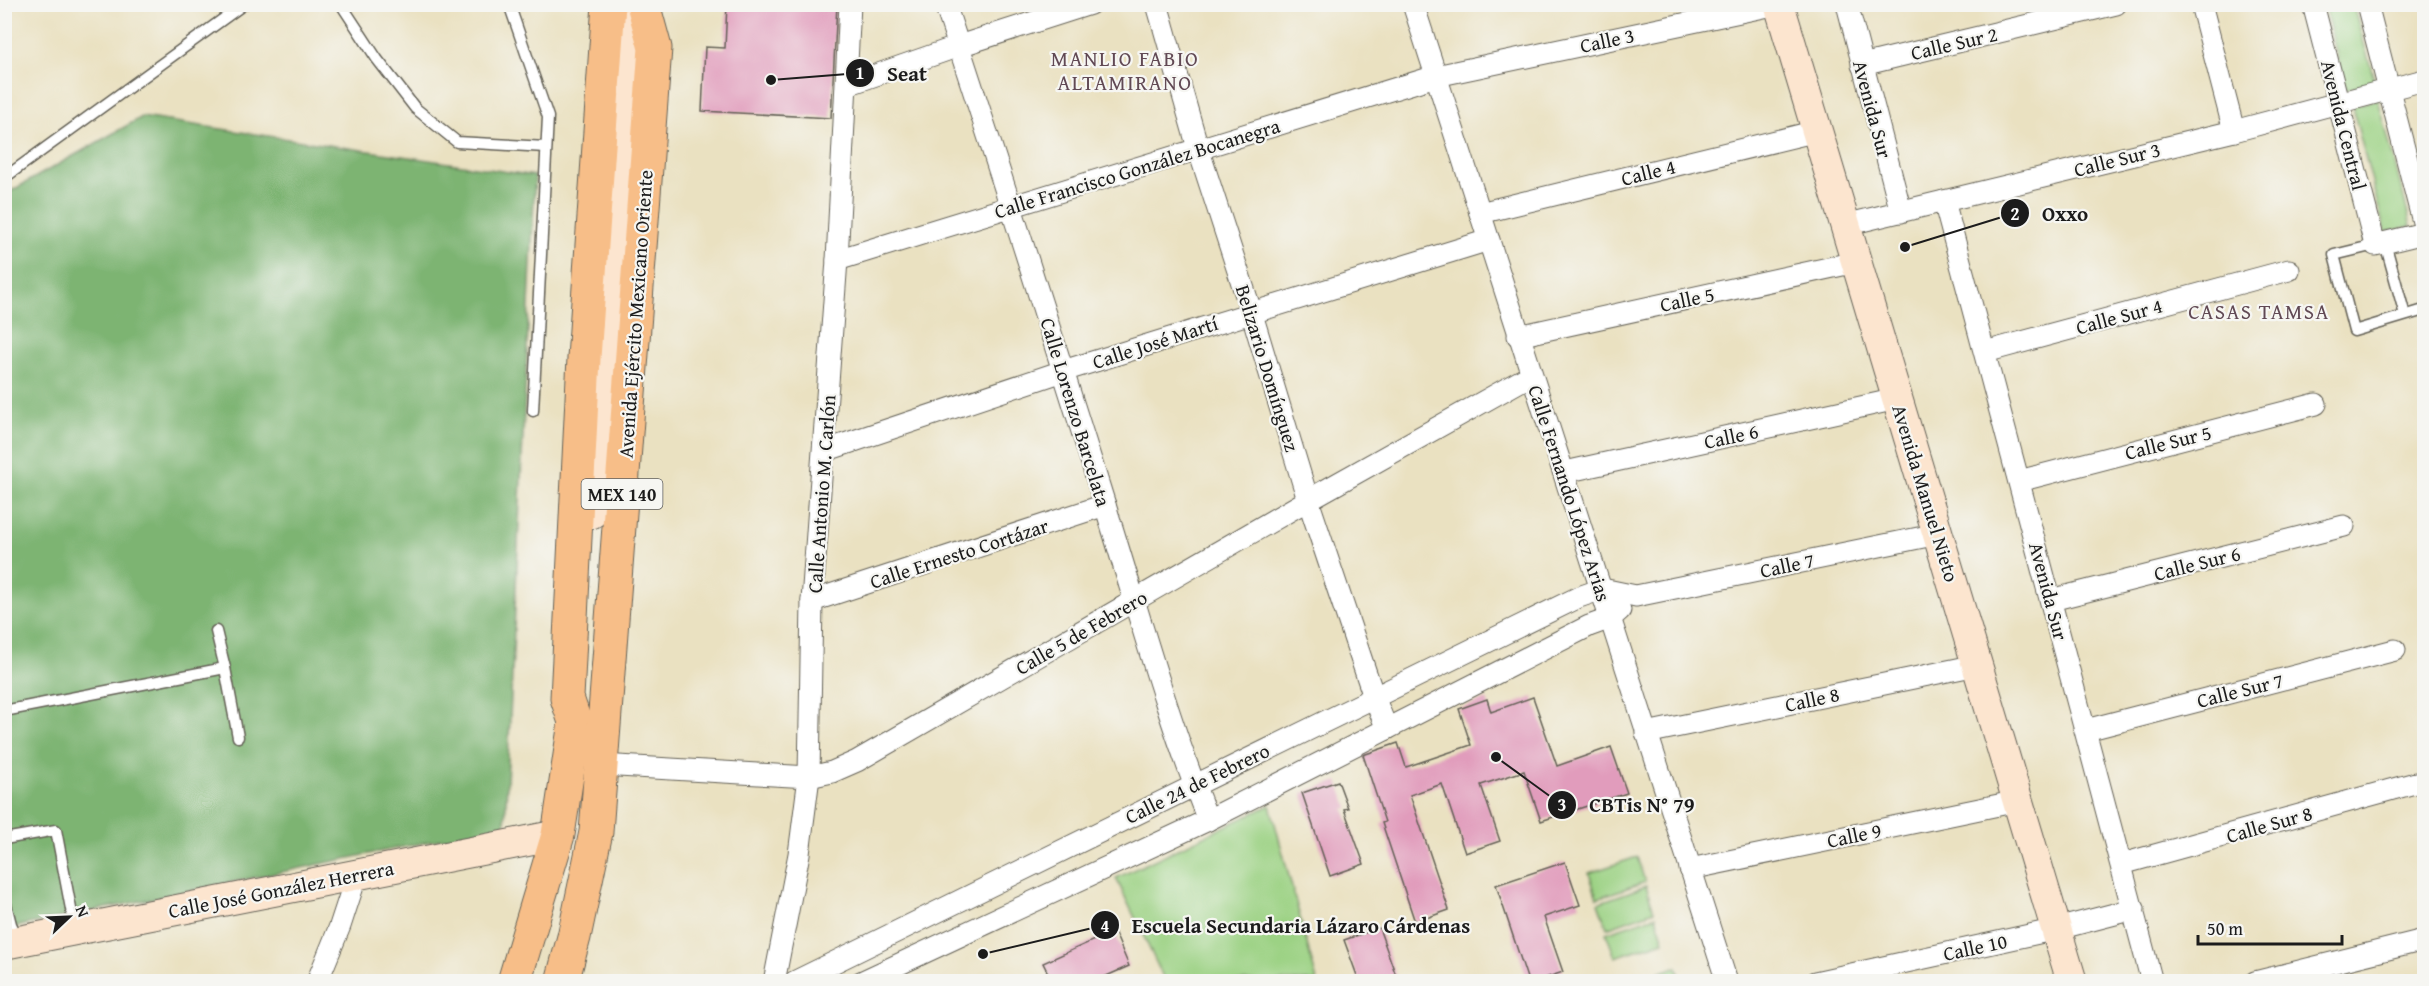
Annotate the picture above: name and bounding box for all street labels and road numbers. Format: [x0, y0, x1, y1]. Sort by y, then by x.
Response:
street label: Calle Sur 2 [1908, 19, 2000, 67]
street label: Calle 3 [1577, 20, 1637, 60]
street label: Avenida Sur [1846, 57, 1900, 161]
street label: Avenida Central [2314, 57, 2374, 193]
street label: Calle Francisco González Bocanegra [991, 111, 1284, 225]
street label: Calle Sur 3 [2071, 134, 2163, 184]
street label: Calle 4 [1618, 151, 1678, 193]
street label: Avenida Ejército Mexicano Oriente [610, 169, 660, 459]
street label: Calle 5 [1657, 279, 1717, 319]
street label: Belizario Domínguez [1229, 281, 1307, 455]
street label: Calle Sur 4 [2073, 291, 2165, 341]
street label: Calle José Martí [1089, 308, 1222, 376]
street label: Calle Lorenzo Barcelata [1034, 314, 1119, 510]
street label: Calle Fernando López Arias [1521, 381, 1619, 605]
street label: Calle Antonio M. Carlón [800, 394, 842, 594]
street label: Avenida Manuel Nieto [1885, 401, 1967, 585]
street label: Calle 6 [1701, 416, 1761, 456]
street label: Calle Sur 5 [2122, 417, 2214, 467]
road number: MEX 140 [582, 479, 662, 509]
street label: Calle Ernesto Cortázar [866, 510, 1052, 596]
street label: Calle Sur 6 [2151, 538, 2243, 588]
street label: Avenida Sur [2022, 539, 2076, 643]
street label: Calle 7 [1757, 545, 1817, 585]
street label: Calle 5 de Febrero [1010, 582, 1152, 682]
street label: Calle Sur 7 [2194, 665, 2286, 715]
street label: Calle 8 [1782, 679, 1842, 719]
street label: Calle 24 de Febrero [1120, 735, 1274, 831]
street label: Calle Sur 8 [2223, 798, 2315, 850]
street label: Calle 9 [1824, 815, 1884, 855]
street label: Calle José González Herrera [166, 853, 397, 925]
street label: Calle 10 [1940, 926, 2010, 968]

